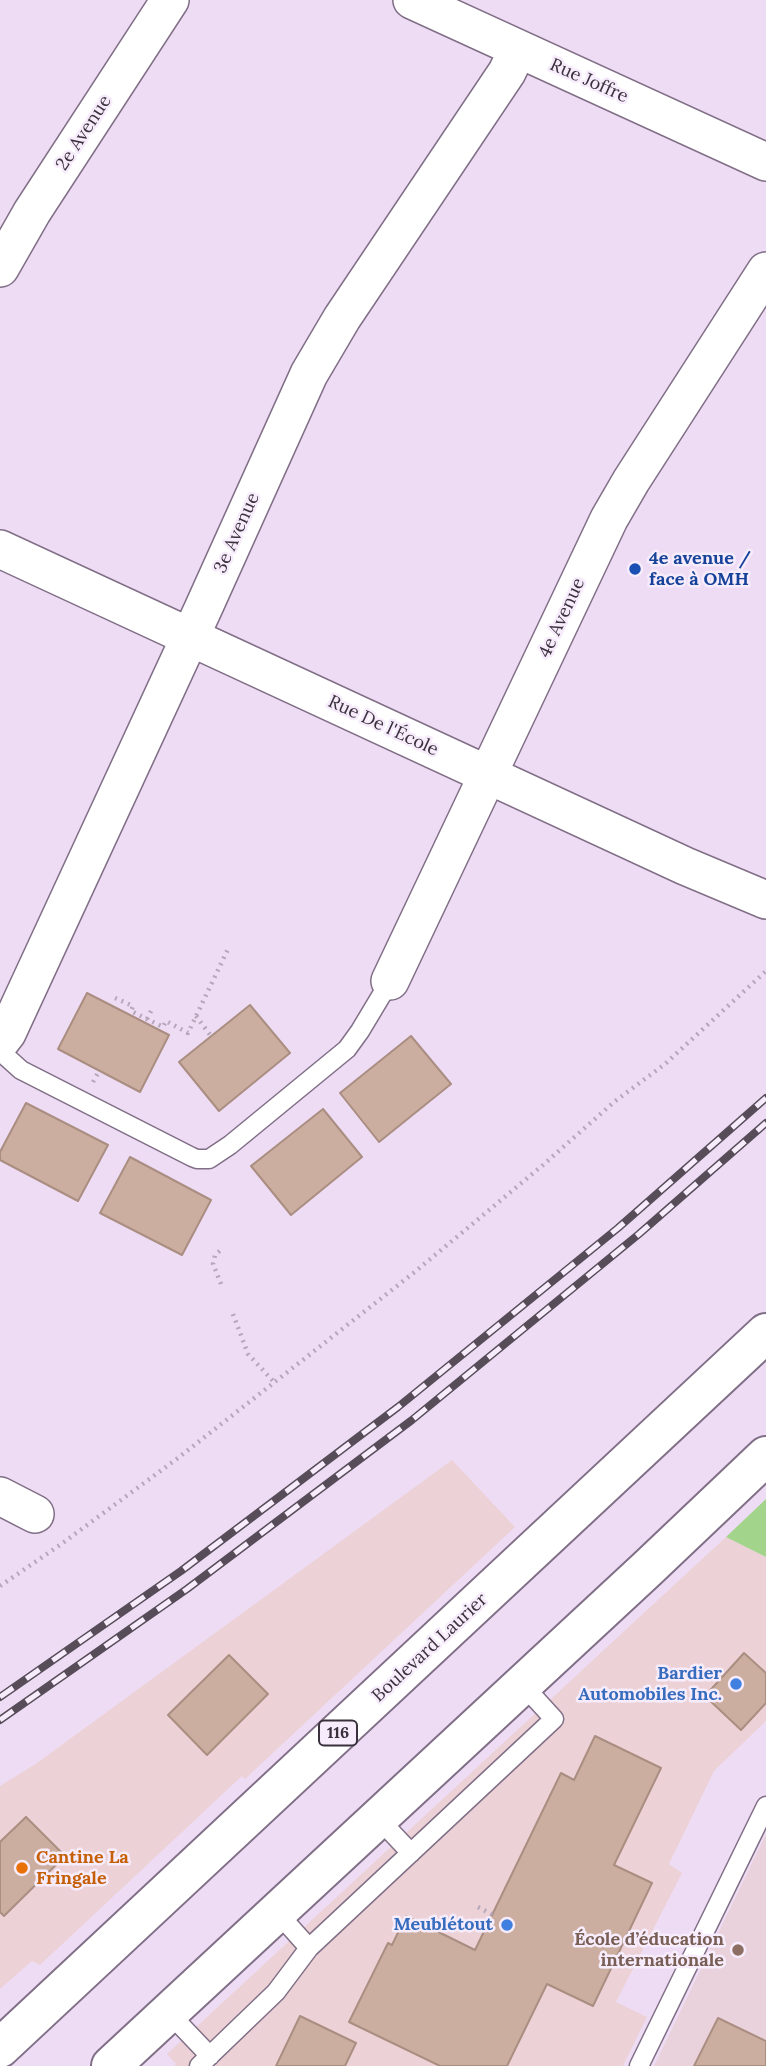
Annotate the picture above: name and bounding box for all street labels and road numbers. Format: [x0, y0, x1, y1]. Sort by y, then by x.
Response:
street label: Rue Joffre [547, 54, 631, 108]
street label: 2e Avenue [52, 91, 116, 175]
street label: 3e Avenue [210, 490, 264, 576]
street label: 4e Avenue [534, 575, 590, 661]
street label: Rue De l'École [325, 691, 441, 761]
street label: Boulevard Laurier [368, 1589, 492, 1707]
road number: 116 [319, 1721, 357, 1746]

